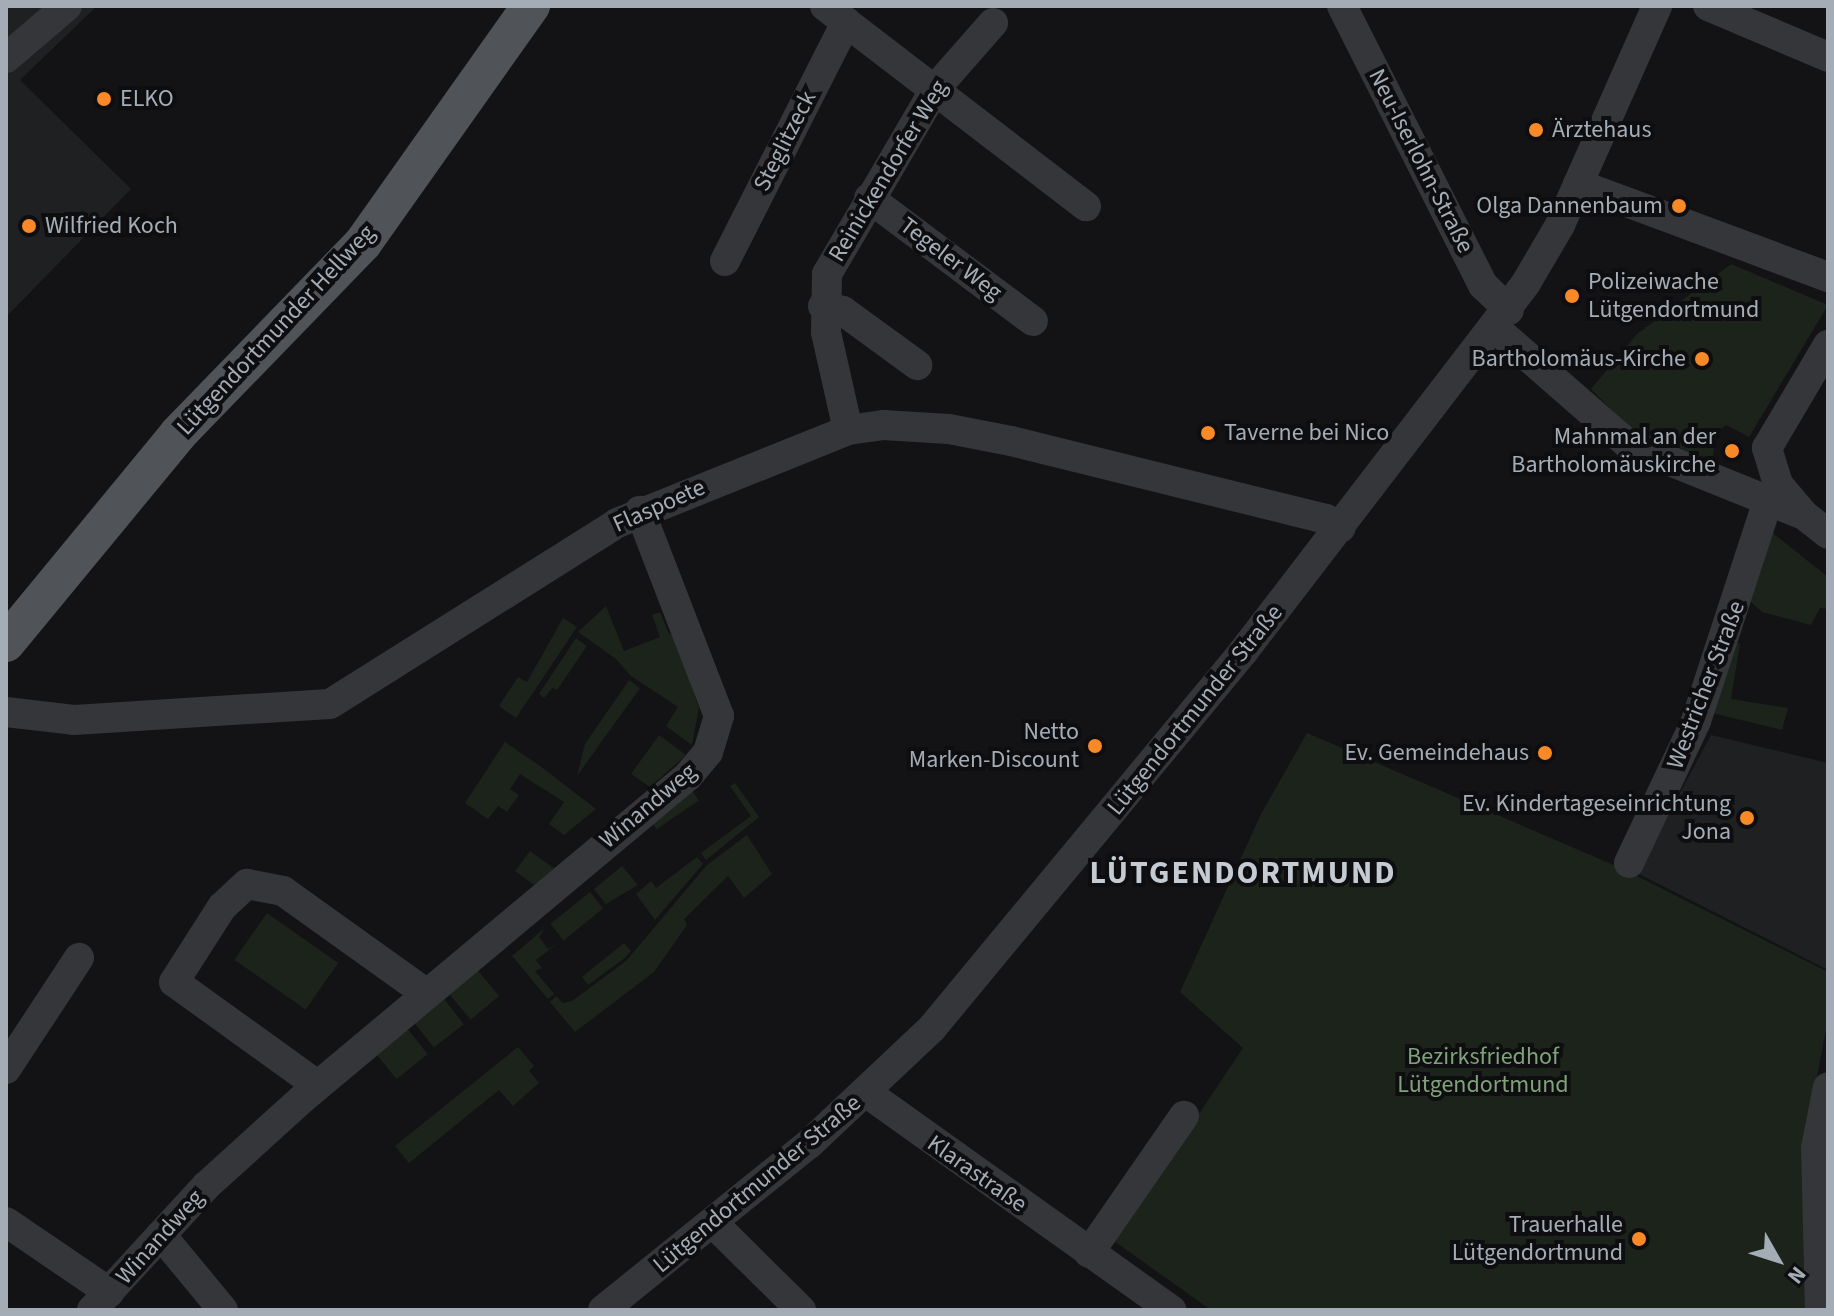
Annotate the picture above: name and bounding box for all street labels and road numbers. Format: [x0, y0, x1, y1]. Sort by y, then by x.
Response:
street label: Neu-Iserlohn-Straße [1362, 64, 1480, 258]
street label: Reinickendorfer Weg [822, 75, 954, 267]
street label: Steglitzeck [748, 86, 822, 196]
street label: Tegeler Weg [894, 211, 1008, 307]
street label: Lütgendortmunder Hellweg [171, 219, 381, 441]
street label: Flaspoete [608, 473, 710, 539]
street label: Westricher Straße [1661, 597, 1751, 773]
street label: Lütgendortmunder Straße [1101, 599, 1289, 821]
street label: Winandweg [594, 757, 702, 855]
street label: Lütgendortmunder Straße [647, 1089, 867, 1279]
street label: Klarastraße [922, 1129, 1032, 1219]
street label: Winandweg [110, 1184, 210, 1290]

